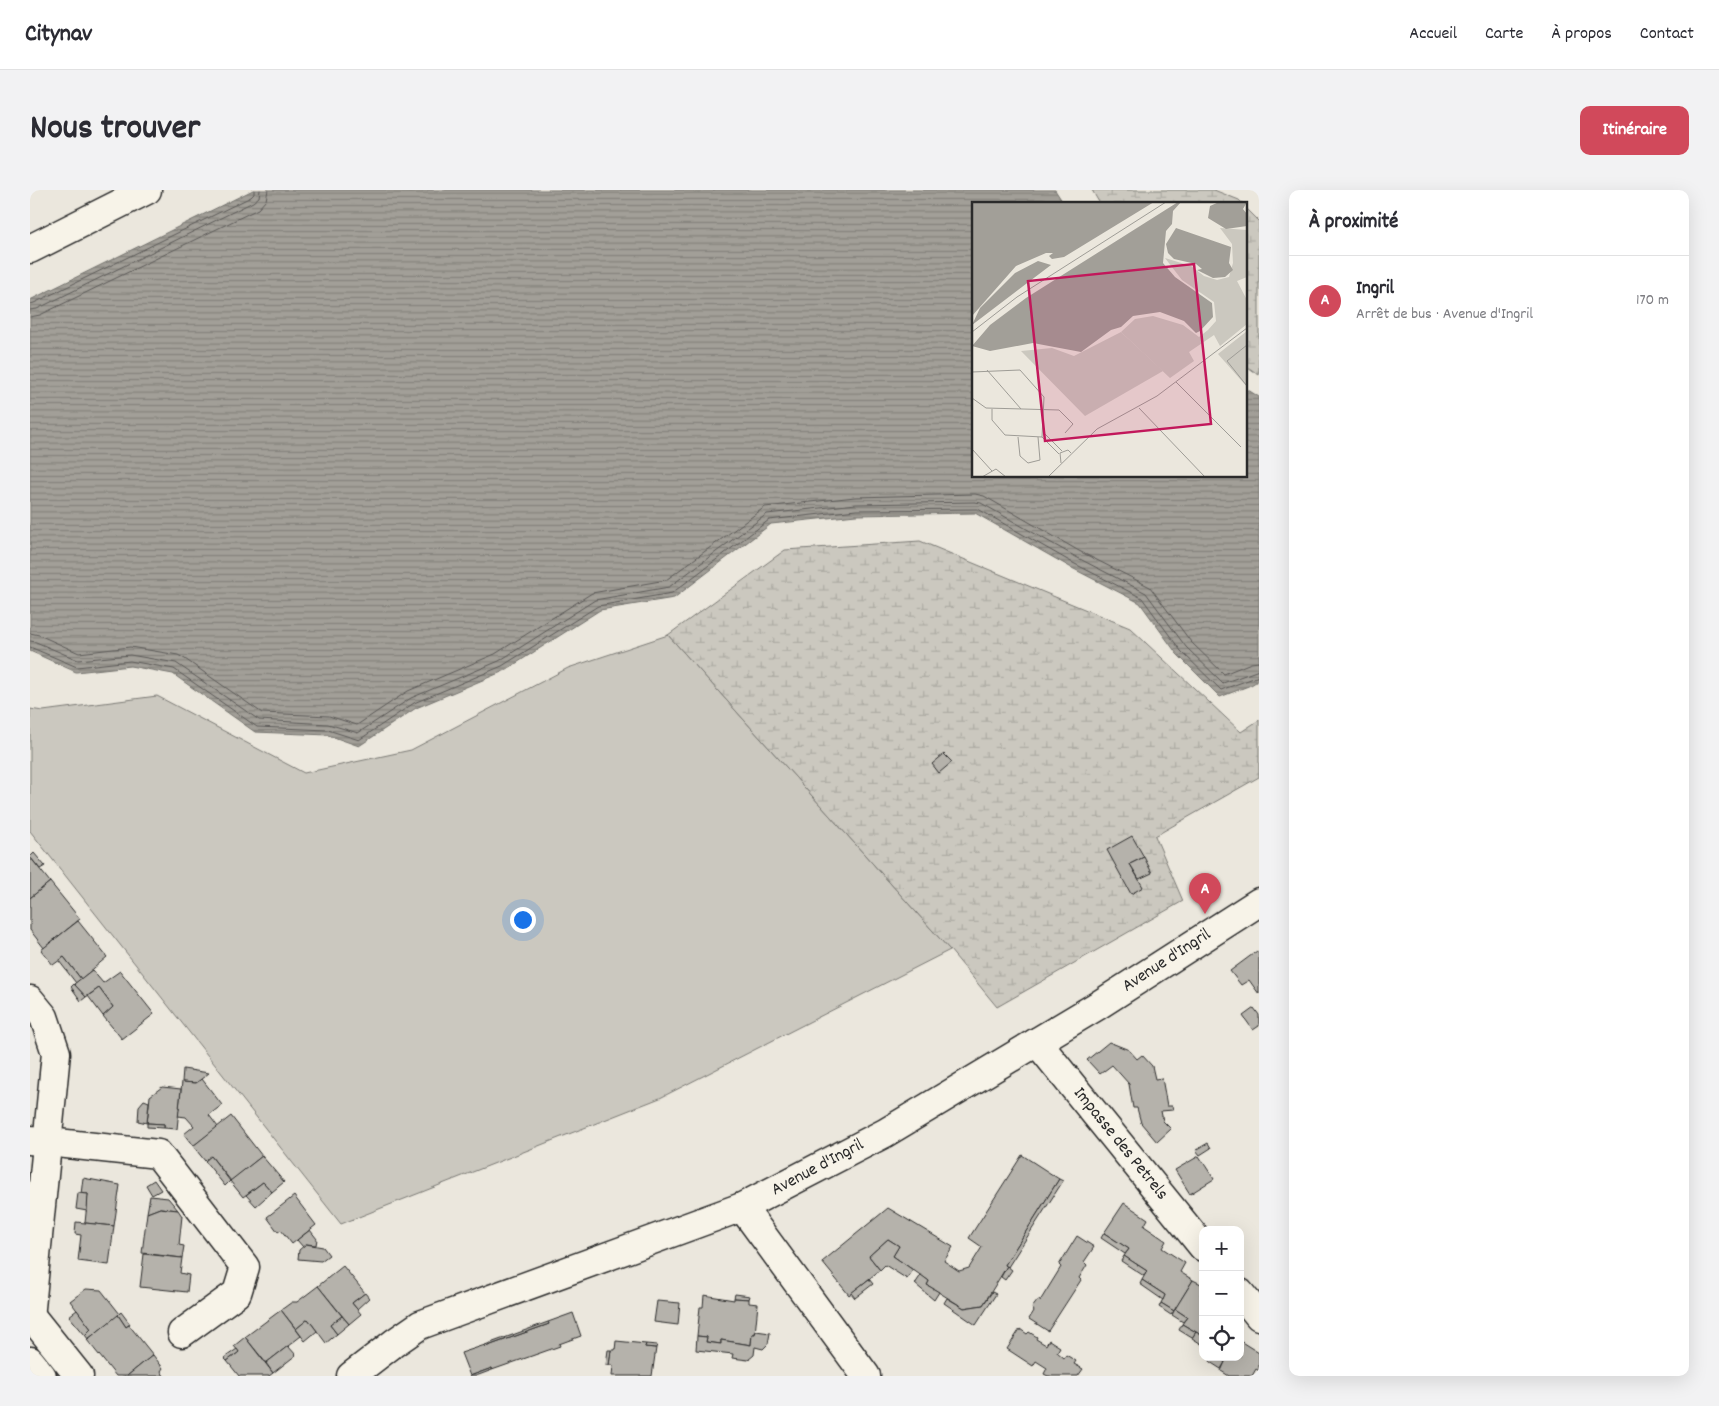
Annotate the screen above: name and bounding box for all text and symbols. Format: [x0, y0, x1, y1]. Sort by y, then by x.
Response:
text: Citynav [25, 18, 92, 52]
text: Accueil [1409, 22, 1457, 47]
text: Carte [1485, 22, 1524, 47]
text: À propos [1552, 22, 1612, 47]
text: Contact [1640, 22, 1694, 47]
text: Nous trouver [30, 105, 200, 155]
button: Itinéraire [1580, 106, 1689, 155]
inset map [972, 202, 1246, 478]
text: À proximité [1309, 208, 1398, 238]
text: Ingril [1356, 276, 1394, 303]
text: A [1321, 289, 1329, 312]
text: 170 m [1636, 289, 1669, 312]
text: Arrêt de bus · Avenue d'Ingril [1356, 303, 1533, 326]
pin: A [1189, 873, 1221, 914]
your location [510, 907, 536, 933]
street label: Avenue d'Ingril [1118, 923, 1217, 999]
street label: Impasse des Petrels [1067, 1082, 1173, 1206]
street label: Avenue d'Ingril [767, 1133, 869, 1203]
map controls [1199, 1226, 1244, 1361]
button: + [1199, 1226, 1244, 1271]
button: − [1199, 1271, 1244, 1316]
button: locate [1199, 1316, 1244, 1361]

